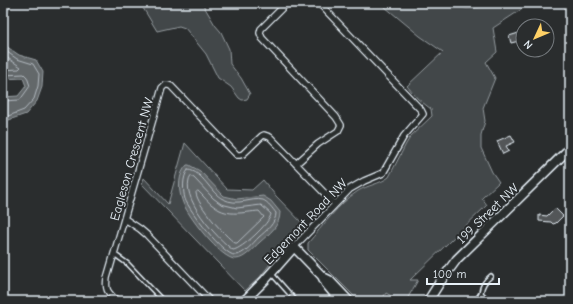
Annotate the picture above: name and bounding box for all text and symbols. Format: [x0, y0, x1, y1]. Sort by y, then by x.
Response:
north arrow [515, 18, 555, 58]
text: N [521, 37, 535, 52]
street label: Eagleson Crescent NW [107, 95, 156, 222]
street label: Edgemont Road NW [261, 175, 351, 267]
street label: 199 Street NW [453, 180, 522, 247]
scale bar [427, 260, 499, 286]
text: 100 m [433, 267, 466, 281]

